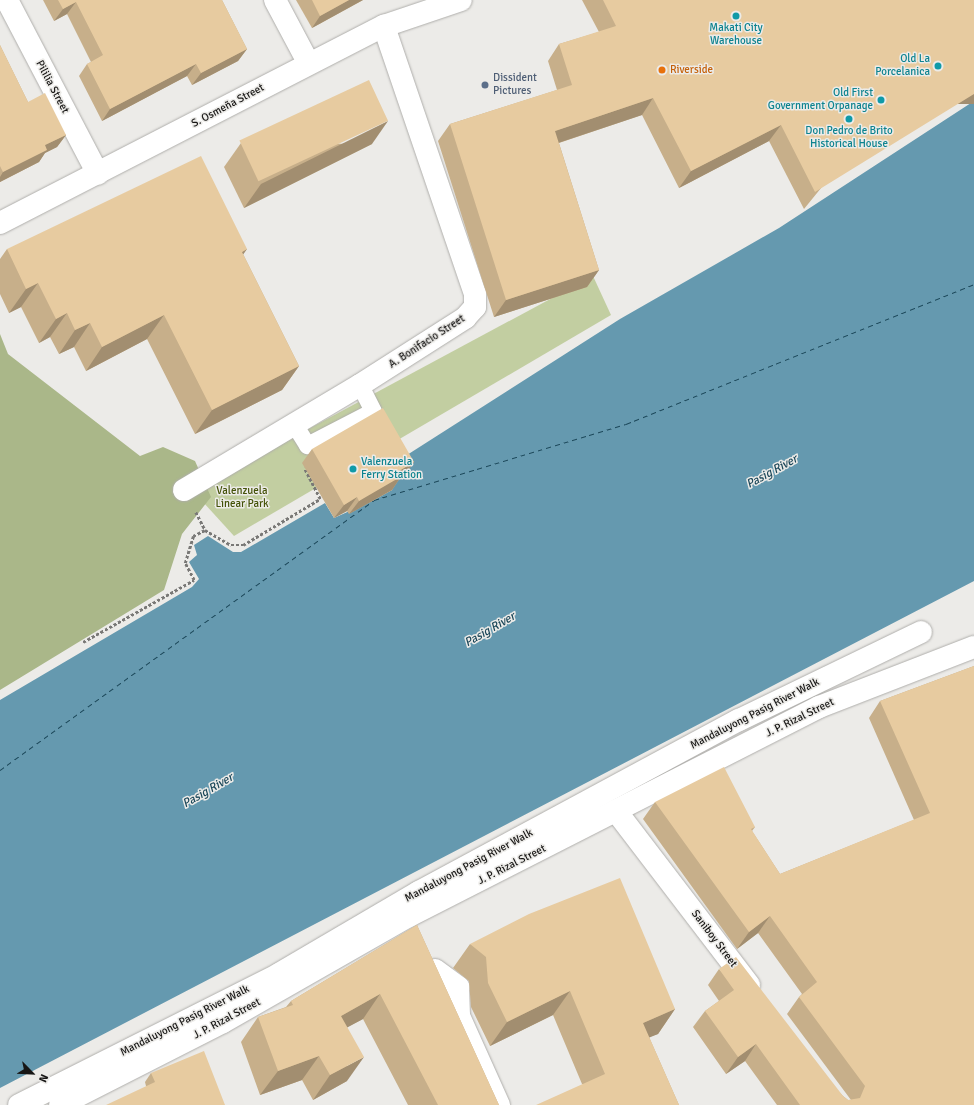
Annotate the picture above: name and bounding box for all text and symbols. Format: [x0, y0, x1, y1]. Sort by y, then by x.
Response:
marker: Makati City Warehouse [731, 11, 741, 21]
place label: Makati City Warehouse [709, 22, 763, 48]
place label: Old La Porcelanica [875, 53, 930, 79]
street label: Pililia Street [33, 58, 71, 116]
marker: Old La Porcelanica [933, 61, 943, 71]
place label: Riverside [670, 63, 713, 77]
marker: Riverside [657, 65, 667, 75]
place label: Dissident Pictures [493, 72, 537, 98]
marker: Dissident Pictures [480, 80, 490, 90]
street label: S. Osmeña Street [189, 81, 267, 131]
place label: Old First Government Orpanage [768, 87, 873, 113]
marker: Old First Government Orpanage [876, 95, 886, 105]
marker: Don Pedro de Brito Historical House [844, 114, 854, 124]
place label: Don Pedro de Brito Historical House [805, 125, 893, 151]
street label: A. Bonifacio Street [386, 312, 468, 372]
water label: Pasig River [744, 452, 800, 492]
place label: Valenzuela Ferry Station [361, 456, 422, 482]
marker: Valenzuela Ferry Station [348, 464, 358, 474]
park label: Valenzuela Linear Park [215, 485, 269, 511]
water label: Pasig River [462, 610, 518, 650]
street label: Mandaluyong Pasig River Walk [688, 676, 822, 752]
street label: J. P. Rizal Street [764, 696, 836, 740]
water label: Pasig River [180, 771, 236, 811]
street label: Mandaluyong Pasig River Walk [403, 827, 535, 905]
street label: J. P. Rizal Street [476, 842, 548, 888]
street label: Saniboy Street [688, 908, 740, 970]
street label: Mandaluyong Pasig River Walk [118, 983, 252, 1059]
street label: J. P. Rizal Street [191, 996, 263, 1042]
north arrow [12, 1053, 52, 1093]
text: N [36, 1072, 51, 1084]

